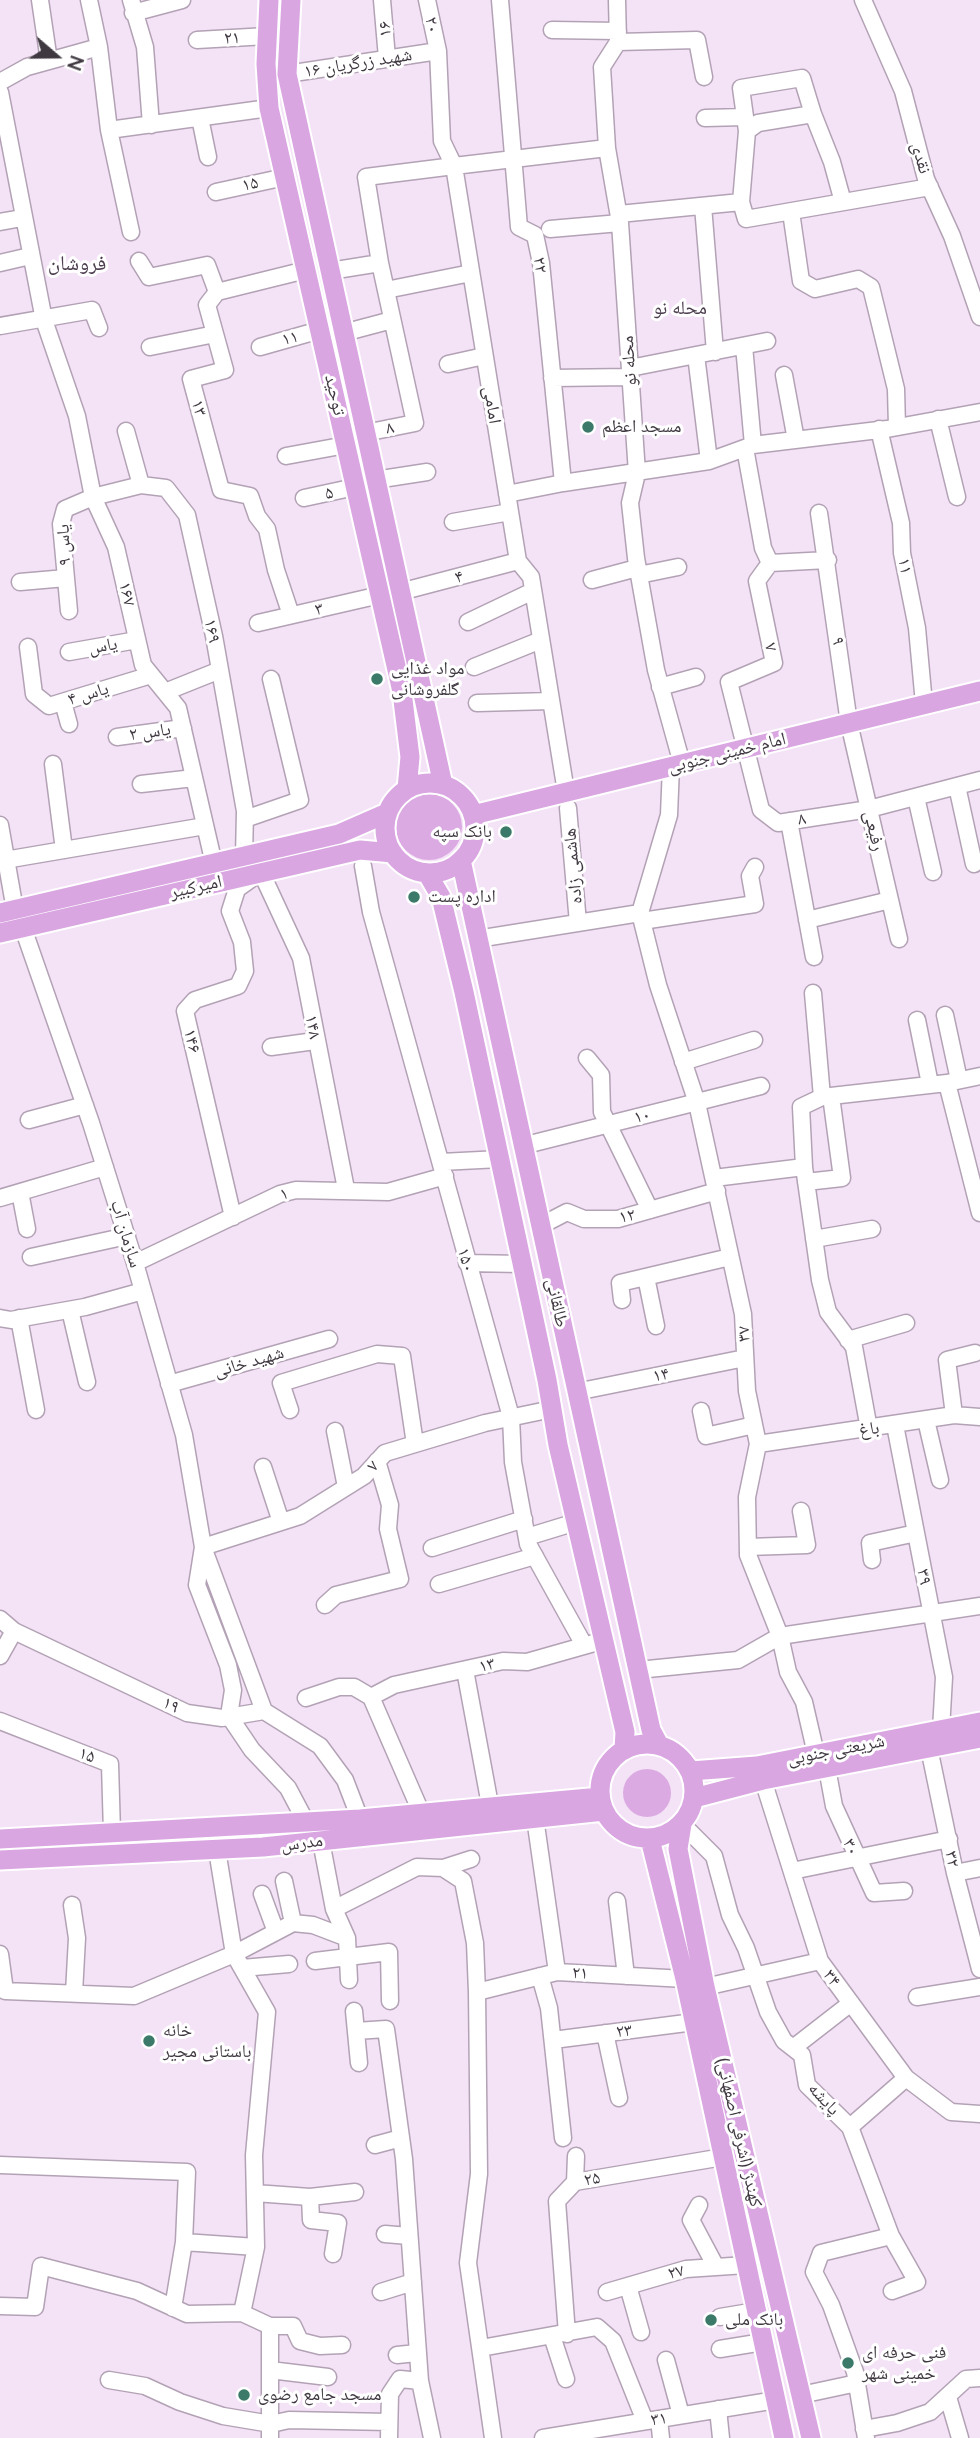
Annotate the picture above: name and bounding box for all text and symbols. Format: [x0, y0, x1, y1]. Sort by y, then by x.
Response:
street label: ۲۰ [420, 15, 444, 35]
street label: ۱۶ [374, 20, 396, 38]
north arrow [21, 21, 91, 91]
street label: ۲۱ [223, 27, 241, 49]
street label: ۱۶ شهید زرگریان [302, 44, 414, 82]
text: N [62, 52, 89, 74]
street label: نقدی [906, 140, 936, 176]
street label: ۱۵ [240, 172, 260, 196]
district label: فروشان [48, 251, 106, 277]
street label: ۲۲ [528, 255, 552, 275]
district label: محله نو [653, 297, 707, 319]
street label: ۱۱ [279, 325, 301, 351]
street label: محله نو [616, 335, 642, 387]
street label: توحید [320, 373, 350, 417]
street label: امامی [478, 385, 506, 425]
street label: ۱۳ [186, 397, 212, 419]
place label: مسجد اعظم [602, 416, 682, 438]
street label: ۸ [384, 417, 396, 439]
marker: مسجد اعظم [580, 419, 596, 435]
street label: ۵ [323, 482, 335, 504]
street label: یاس ۹ [52, 524, 76, 566]
street label: ۱۱ [893, 556, 917, 576]
street label: ۴ [452, 566, 466, 588]
street label: ۱۶۷ [114, 580, 140, 608]
street label: ۳ [313, 598, 325, 620]
street label: ۱۶۹ [199, 617, 225, 645]
street label: یاس [87, 633, 119, 659]
street label: ۹ [827, 635, 849, 647]
street label: ۷ [760, 641, 782, 653]
place label: مواد غذایی گلفروشانی [391, 658, 465, 700]
marker: مواد غذایی گلفروشانی [369, 671, 385, 687]
street label: یاس ۴ [65, 678, 111, 710]
street label: یاس ۲ [128, 718, 172, 746]
street label: امام خمینی جنوبی [666, 728, 788, 778]
street label: ۸ [796, 808, 808, 830]
street label: رفیعی [859, 809, 889, 853]
place label: بانک سپه [432, 821, 492, 843]
marker: بانک سپه [498, 824, 514, 840]
street label: هاشمی زاده [559, 827, 587, 905]
street label: امیرکبیر [168, 871, 224, 903]
place label: اداره پست [428, 886, 496, 908]
marker: اداره پست [406, 889, 422, 905]
street label: ۱۴۸ [300, 1013, 326, 1041]
street label: ۱۴۶ [179, 1027, 205, 1055]
street label: ۱۰ [632, 1104, 652, 1128]
street label: ۱ [277, 1182, 291, 1206]
street label: سازمان آب [106, 1198, 146, 1270]
street label: ۱۲ [617, 1204, 637, 1228]
street label: ۱۵۰ [452, 1245, 480, 1275]
street label: طالقانی [541, 1277, 573, 1329]
street label: ۳۷ [733, 1325, 755, 1343]
street label: شهید خانی [212, 1342, 286, 1382]
street label: ۱۴ [651, 1363, 671, 1387]
street label: باغ [857, 1417, 881, 1441]
street label: ۷ [362, 1456, 384, 1476]
street label: ۳۹ [912, 1567, 936, 1587]
street label: ۱۳ [477, 1653, 497, 1677]
street label: ۱۹ [159, 1692, 183, 1718]
street label: شریعتی جنوبی [785, 1730, 887, 1770]
street label: ۱۵ [76, 1742, 98, 1768]
street label: مدرس [280, 1830, 324, 1856]
street label: ۳۰ [838, 1835, 864, 1859]
street label: ۳۲ [940, 1849, 964, 1869]
street label: ۲۱ [571, 1962, 589, 1984]
street label: ۳۴ [819, 1965, 845, 1991]
street label: ۲۳ [615, 2019, 633, 2043]
place label: خانه باستانی مجیر [163, 2020, 251, 2062]
marker: خانه باستانی مجیر [141, 2033, 157, 2049]
street label: کهندژ (اشرفی اصفهانی) [711, 2055, 767, 2209]
street label: پایشه [804, 2078, 844, 2120]
street label: ۲۵ [582, 2167, 602, 2191]
street label: ۲۷ [666, 2260, 686, 2284]
place label: بانک ملی [725, 2309, 783, 2331]
marker: بانک ملی [703, 2312, 719, 2328]
place label: فنی حرفه ای خمینی شهر [862, 2342, 946, 2384]
marker: فنی حرفه ای خمینی شهر [840, 2355, 856, 2371]
place label: مسجد جامع رضوی [258, 2384, 381, 2406]
marker: مسجد جامع رضوی [236, 2387, 252, 2403]
street label: ۳۱ [649, 2407, 669, 2431]

